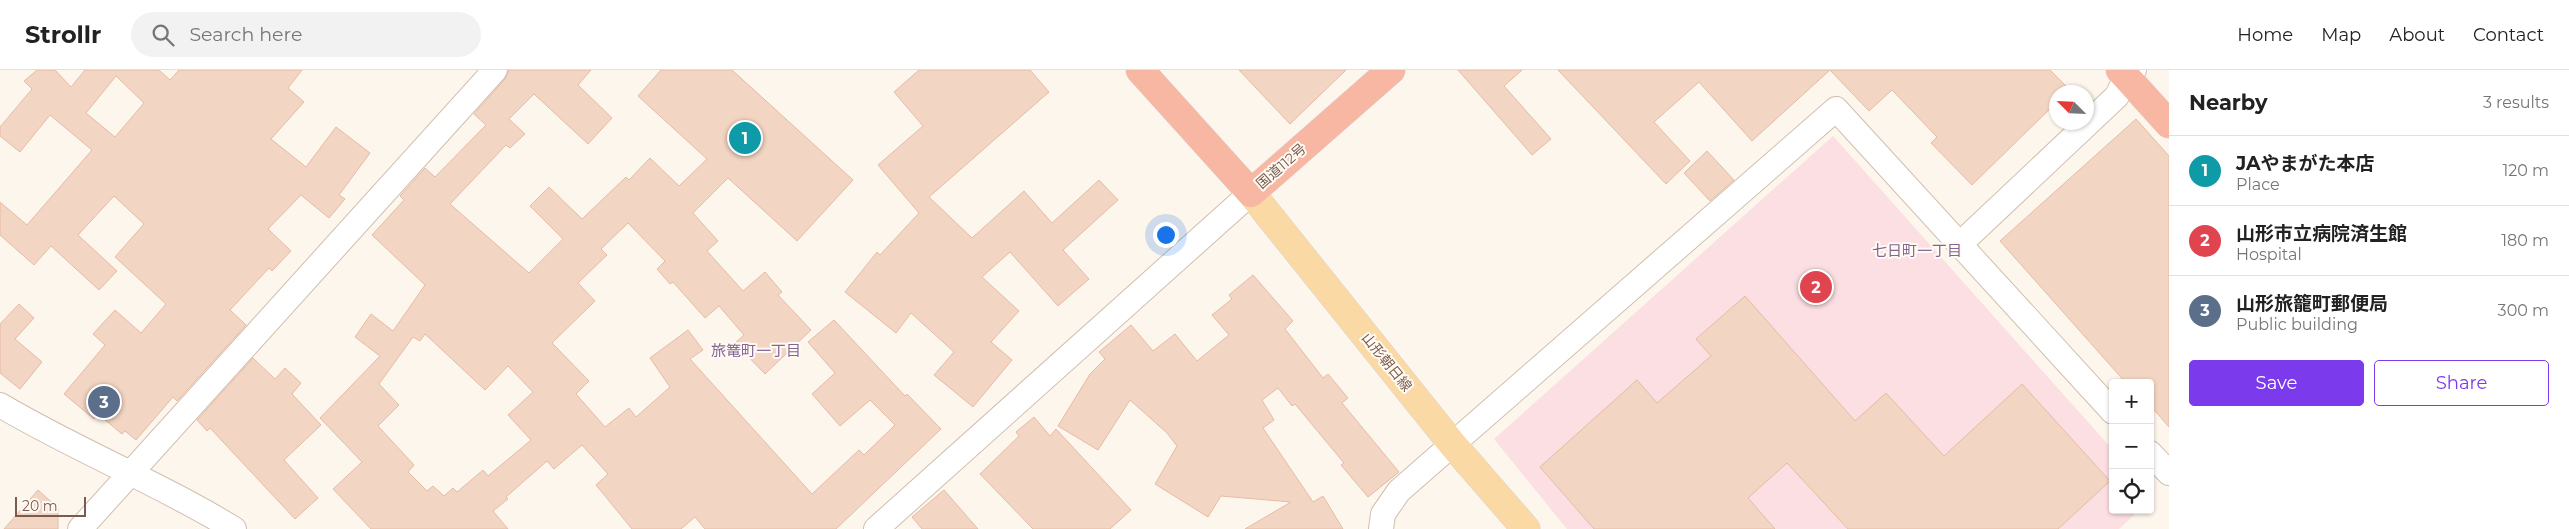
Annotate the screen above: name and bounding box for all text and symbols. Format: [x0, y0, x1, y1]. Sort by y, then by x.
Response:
search box [131, 12, 481, 57]
text: Strollr [25, 20, 101, 49]
icon: search [149, 21, 177, 49]
text: Search here [189, 23, 302, 46]
text: Home [2237, 24, 2293, 46]
text: Map [2321, 24, 2361, 46]
text: About [2389, 24, 2445, 46]
text: Contact [2473, 24, 2544, 46]
north arrow [2049, 85, 2094, 130]
text: Nearby [2189, 90, 2268, 115]
text: 3 results [2483, 93, 2549, 112]
pin: 1 [729, 119, 761, 157]
street label: 国道112号 [1252, 140, 1310, 192]
text: JAやまがた本店 [2236, 152, 2375, 175]
text: 1 [2202, 161, 2208, 180]
text: 120 m [2502, 161, 2549, 180]
text: Place [2236, 175, 2280, 194]
your location [1153, 222, 1179, 248]
text: 山形市立病院済生館 [2236, 222, 2407, 245]
text: 2 [2200, 231, 2210, 250]
text: 180 m [2501, 231, 2549, 250]
district label: 七日町一丁目 [1872, 241, 1962, 260]
text: Hospital [2236, 245, 2302, 264]
pin: 2 [1800, 268, 1832, 306]
text: 山形旅籠町郵便局 [2236, 292, 2388, 315]
text: 3 [2200, 301, 2210, 320]
text: 300 m [2498, 301, 2549, 320]
text: Public building [2236, 315, 2358, 334]
street label: 山形朝日線 [1358, 329, 1416, 395]
district label: 旅篭町一丁目 [711, 341, 801, 360]
button: Save [2189, 360, 2364, 406]
button: Share [2374, 360, 2549, 406]
map controls [2109, 379, 2154, 514]
button: + [2109, 379, 2154, 424]
pin: 3 [88, 383, 120, 421]
button: − [2109, 424, 2154, 469]
button: locate [2109, 469, 2154, 514]
scale bar [15, 494, 86, 517]
text: 20 m [22, 497, 58, 515]

